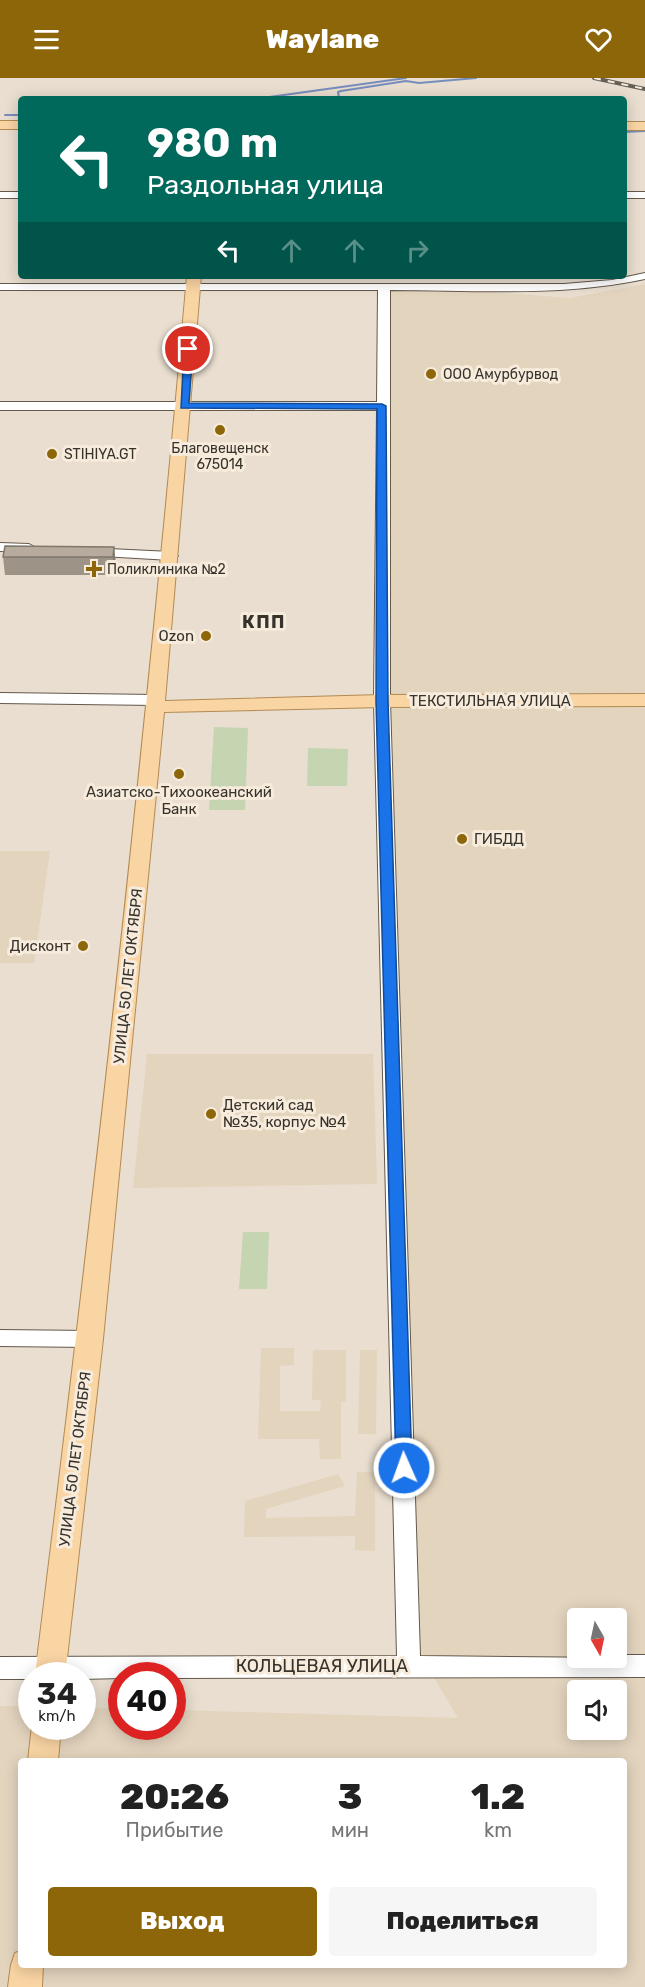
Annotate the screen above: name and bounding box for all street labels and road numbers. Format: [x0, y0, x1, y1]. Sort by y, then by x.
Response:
street label: ТЕКСТИЛЬНАЯ УЛИЦА [409, 692, 571, 710]
street label: УЛИЦА 50 ЛЕТ ОКТЯБРЯ [110, 887, 146, 1065]
street label: УЛИЦА 50 ЛЕТ ОКТЯБРЯ [55, 1370, 95, 1548]
street label: КОЛЬЦЕВАЯ УЛИЦА [236, 1655, 408, 1677]

